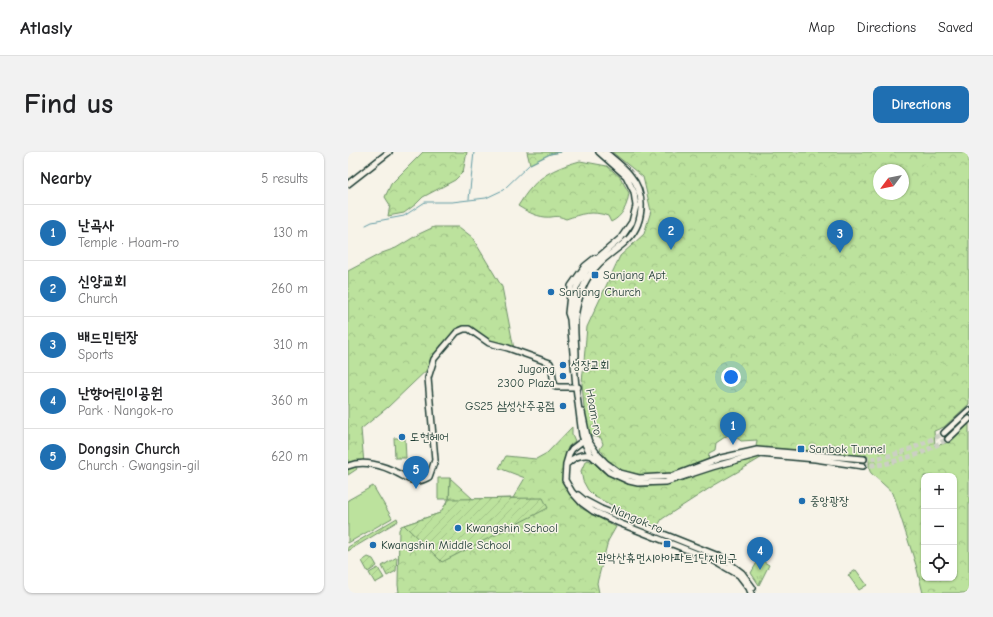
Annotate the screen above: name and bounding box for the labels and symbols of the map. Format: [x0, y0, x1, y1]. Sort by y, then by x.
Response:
north arrow [873, 164, 909, 200]
pin: 2 [658, 217, 684, 250]
pin: 3 [827, 220, 853, 253]
place label: Sanjang Apt. [603, 268, 667, 282]
marker: Sanjang Apt. [590, 270, 600, 280]
place label: Sanjang Church [559, 285, 641, 299]
marker: Sanjang Church [546, 287, 556, 297]
place label: 성장교회 [571, 358, 610, 372]
marker: 성장교회 [558, 360, 568, 370]
place label: Jugong 2300 Plaza [497, 362, 555, 390]
your location [721, 367, 741, 387]
marker: Jugong 2300 Plaza [558, 371, 568, 381]
street label: Hoam-ro [583, 388, 605, 436]
place label: GS25 삼성산주공점 [465, 399, 555, 413]
marker: GS25 삼성산주공점 [558, 401, 568, 411]
pin: 1 [720, 412, 746, 445]
place label: 도현헤어 [410, 430, 449, 444]
marker: 도현헤어 [397, 432, 407, 442]
place label: Sanbok Tunnel [809, 442, 885, 456]
marker: Sanbok Tunnel [796, 444, 806, 454]
pin: 5 [403, 456, 429, 489]
place label: 중앙광장 [810, 494, 849, 508]
marker: 중앙광장 [797, 496, 807, 506]
street label: Nangok-ro [609, 502, 665, 536]
place label: Kwangshin School [466, 521, 558, 535]
marker: Kwangshin School [453, 523, 463, 533]
pin: 4 [747, 537, 773, 570]
place label: Kwangshin Middle School [381, 538, 511, 552]
marker: 관악산휴먼시아아파트1단지입구 [662, 539, 672, 549]
marker: Kwangshin Middle School [368, 540, 378, 550]
place label: 관악산휴먼시아아파트1단지입구 [597, 551, 737, 565]

